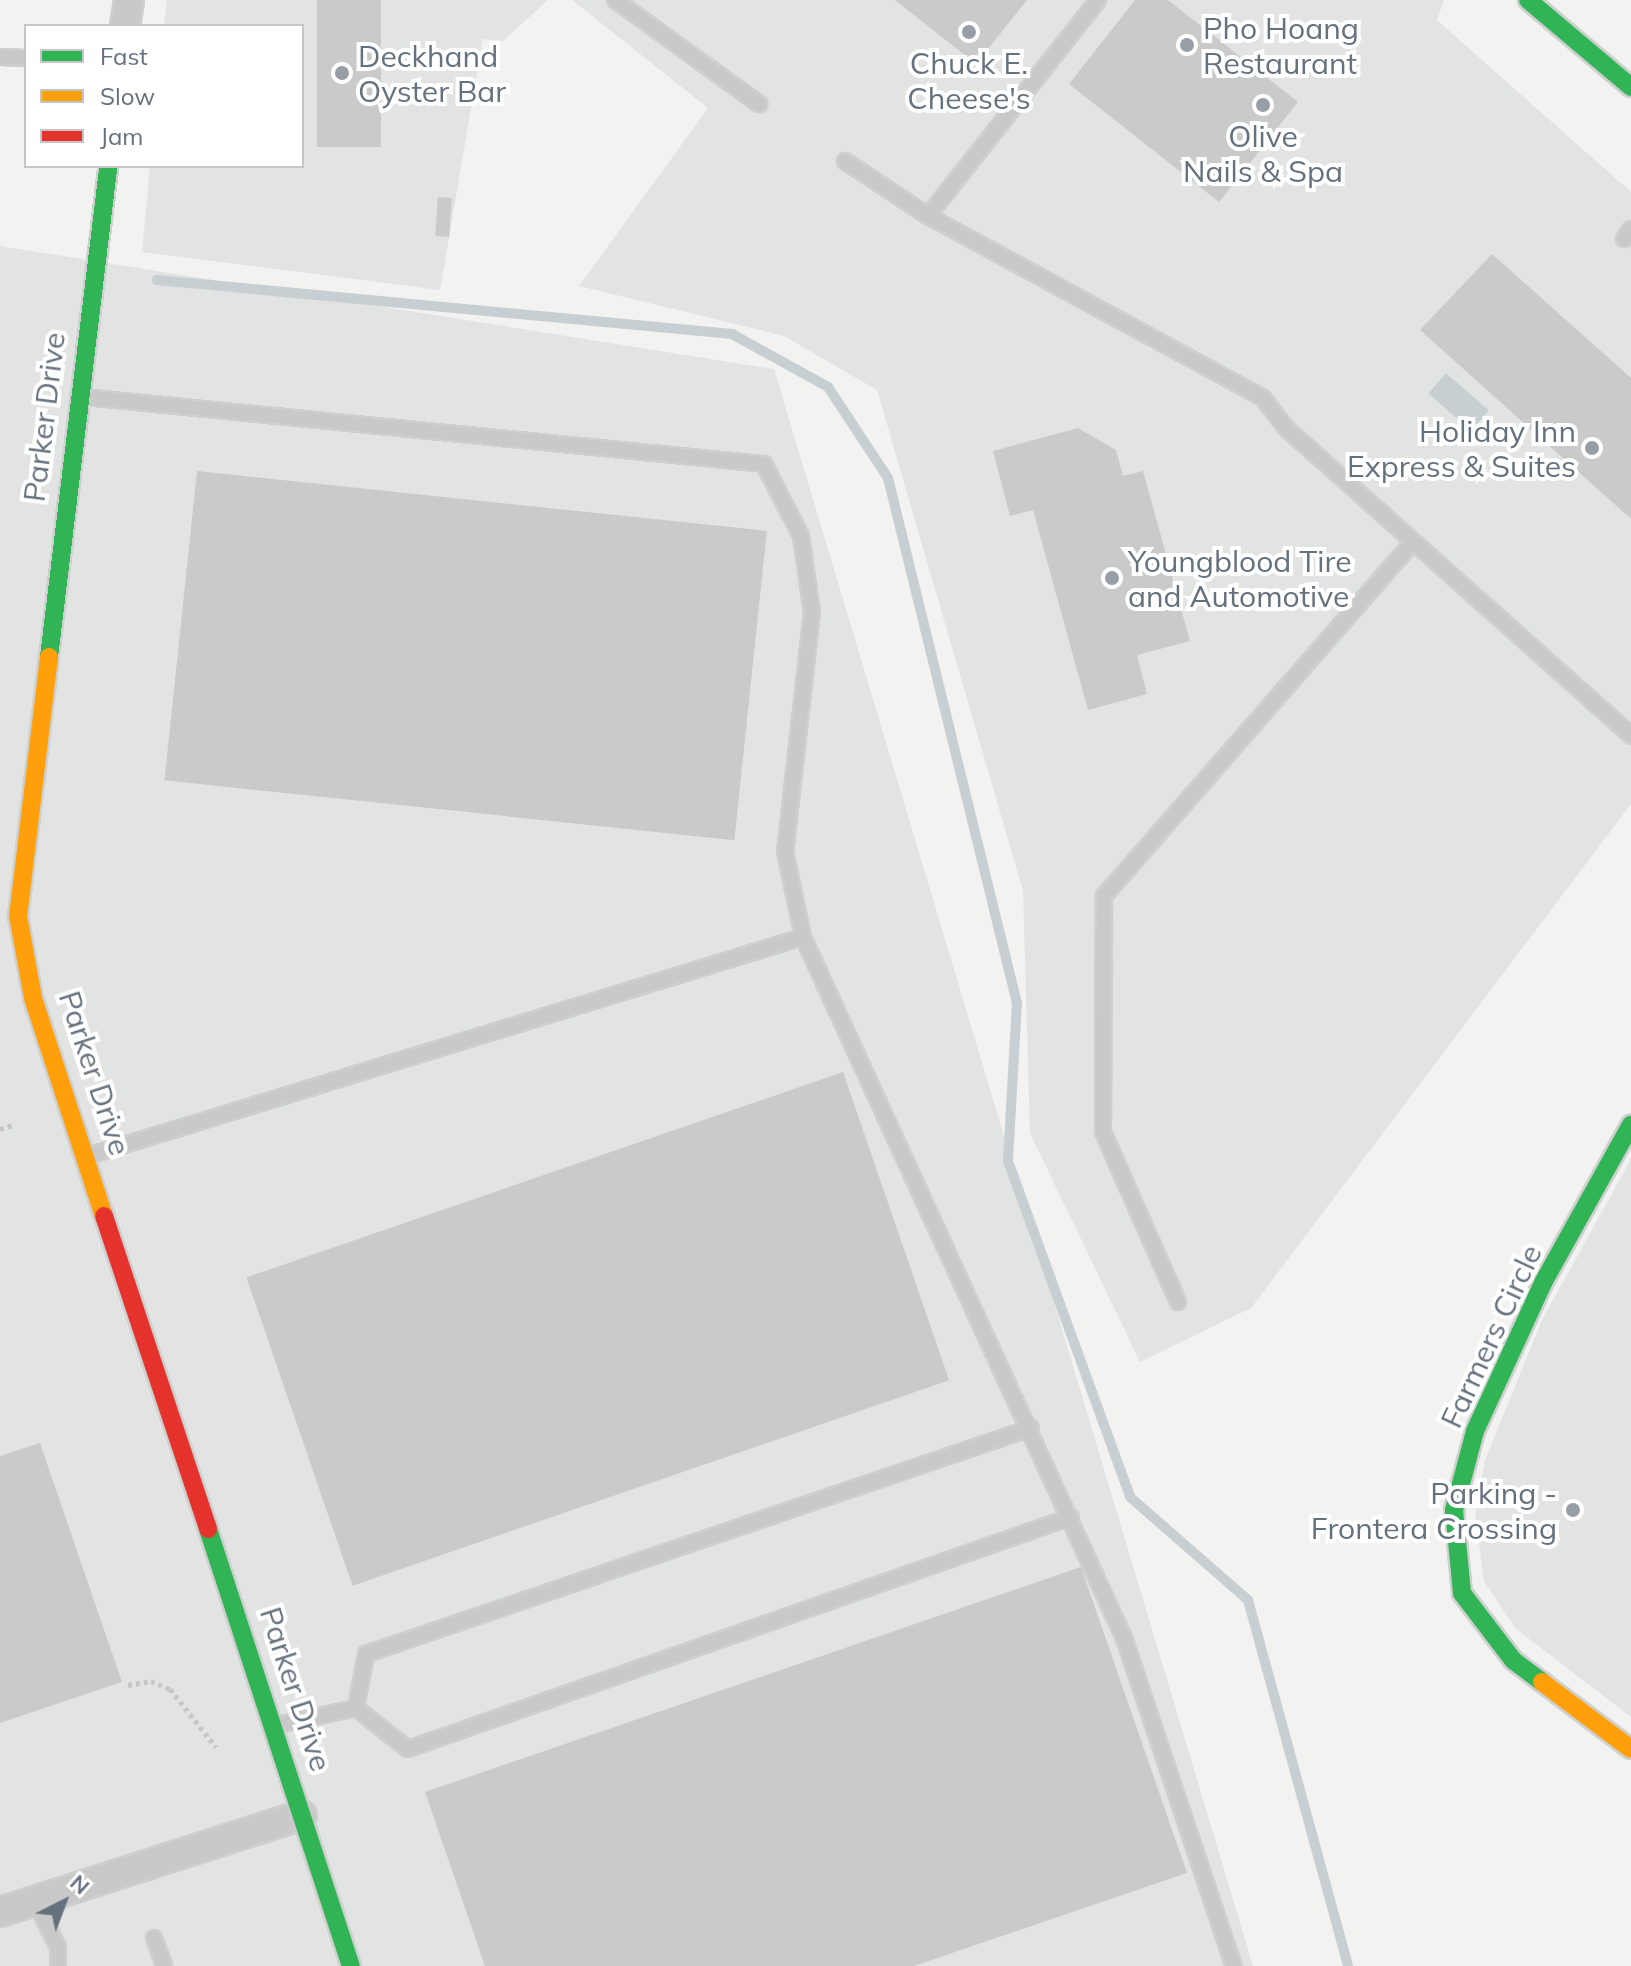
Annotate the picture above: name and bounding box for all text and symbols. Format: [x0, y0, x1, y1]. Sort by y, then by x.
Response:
place label: Pho Hoang Restaurant [1203, 10, 1359, 80]
marker: Chuck E. Cheese's [960, 23, 978, 41]
legend [24, 24, 304, 168]
marker: Pho Hoang Restaurant [1178, 36, 1196, 54]
place label: Deckhand Oyster Bar [358, 38, 506, 108]
text: Fast [100, 41, 148, 71]
place label: Chuck E. Cheese's [907, 45, 1031, 116]
marker: Deckhand Oyster Bar [333, 64, 351, 82]
text: Slow [100, 81, 155, 111]
marker: Olive Nails & Spa [1254, 96, 1272, 114]
place label: Olive Nails & Spa [1183, 118, 1343, 188]
text: Jam [100, 121, 143, 151]
street label: Parker Drive [16, 330, 72, 504]
place label: Holiday Inn Express & Suites [1347, 413, 1576, 484]
marker: Holiday Inn Express & Suites [1583, 439, 1601, 457]
place label: Youngblood Tire and Automotive [1128, 543, 1351, 614]
marker: Youngblood Tire and Automotive [1103, 569, 1121, 587]
street label: Parker Drive [52, 986, 138, 1160]
street label: Farmers Circle [1433, 1239, 1549, 1433]
place label: Parking - Frontera Crossing [1311, 1475, 1557, 1546]
marker: Parking - Frontera Crossing [1564, 1501, 1582, 1519]
street label: Parker Drive [253, 1602, 339, 1776]
north arrow [24, 1862, 104, 1942]
text: N [65, 1868, 96, 1900]

